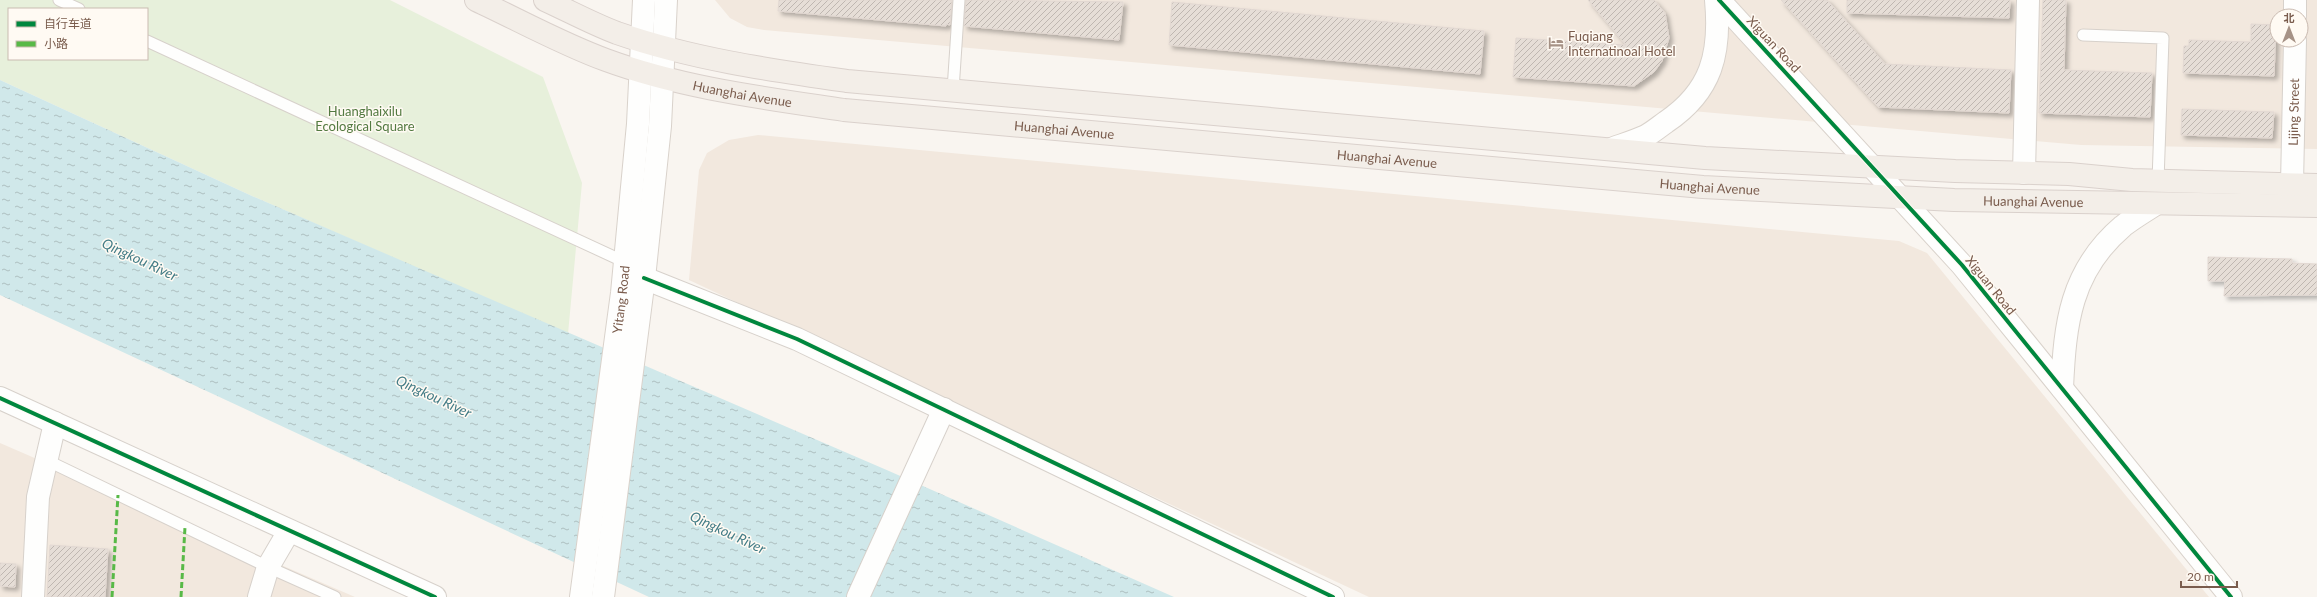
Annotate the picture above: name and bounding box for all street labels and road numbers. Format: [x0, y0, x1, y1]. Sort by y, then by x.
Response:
street label: Xiguan Road [1744, 12, 1804, 76]
street label: Huanghai Avenue [691, 77, 793, 110]
street label: Lijing Street [2285, 78, 2302, 146]
street label: Huanghai Avenue [1014, 117, 1115, 142]
street label: Huanghai Avenue [1336, 146, 1438, 171]
street label: Huanghai Avenue [1659, 175, 1760, 198]
street label: Huanghai Avenue [1983, 192, 2084, 210]
street label: Xiguan Road [1962, 252, 2020, 318]
street label: Yitang Road [609, 265, 633, 335]

